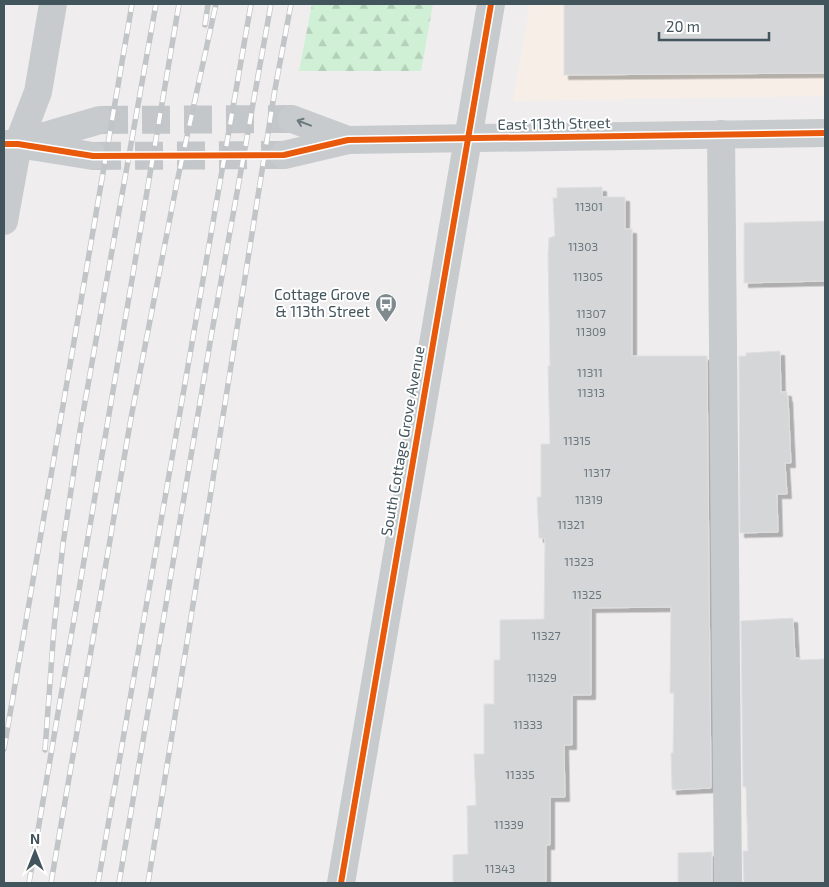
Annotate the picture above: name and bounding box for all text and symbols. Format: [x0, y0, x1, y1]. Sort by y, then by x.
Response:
scale bar [659, 10, 769, 42]
text: 20 m [666, 17, 700, 35]
street label: East 113th Street [497, 113, 611, 133]
one-way arrow [297, 118, 312, 127]
house number: 11301 [575, 199, 603, 213]
house number: 11303 [568, 239, 598, 253]
house number: 11305 [573, 269, 603, 283]
place label: Cottage Grove & 113th Street [274, 285, 370, 320]
bus stop icon: Cottage Grove & 113th Street [374, 292, 398, 323]
house number: 11307 [576, 306, 606, 320]
house number: 11309 [576, 324, 606, 338]
street label: South Cottage Grove Avenue [376, 344, 428, 537]
house number: 11311 [577, 365, 603, 379]
house number: 11313 [577, 385, 605, 399]
house number: 11315 [563, 433, 591, 447]
house number: 11317 [583, 465, 611, 479]
house number: 11319 [575, 492, 603, 506]
house number: 11321 [557, 517, 585, 531]
house number: 11323 [564, 554, 594, 568]
house number: 11325 [572, 587, 602, 601]
house number: 11327 [531, 628, 561, 642]
house number: 11329 [527, 670, 557, 684]
house number: 11333 [513, 717, 543, 731]
house number: 11335 [505, 767, 535, 781]
house number: 11339 [494, 817, 524, 831]
north arrow [10, 827, 60, 877]
text: N [30, 830, 40, 847]
house number: 11343 [485, 861, 515, 875]

